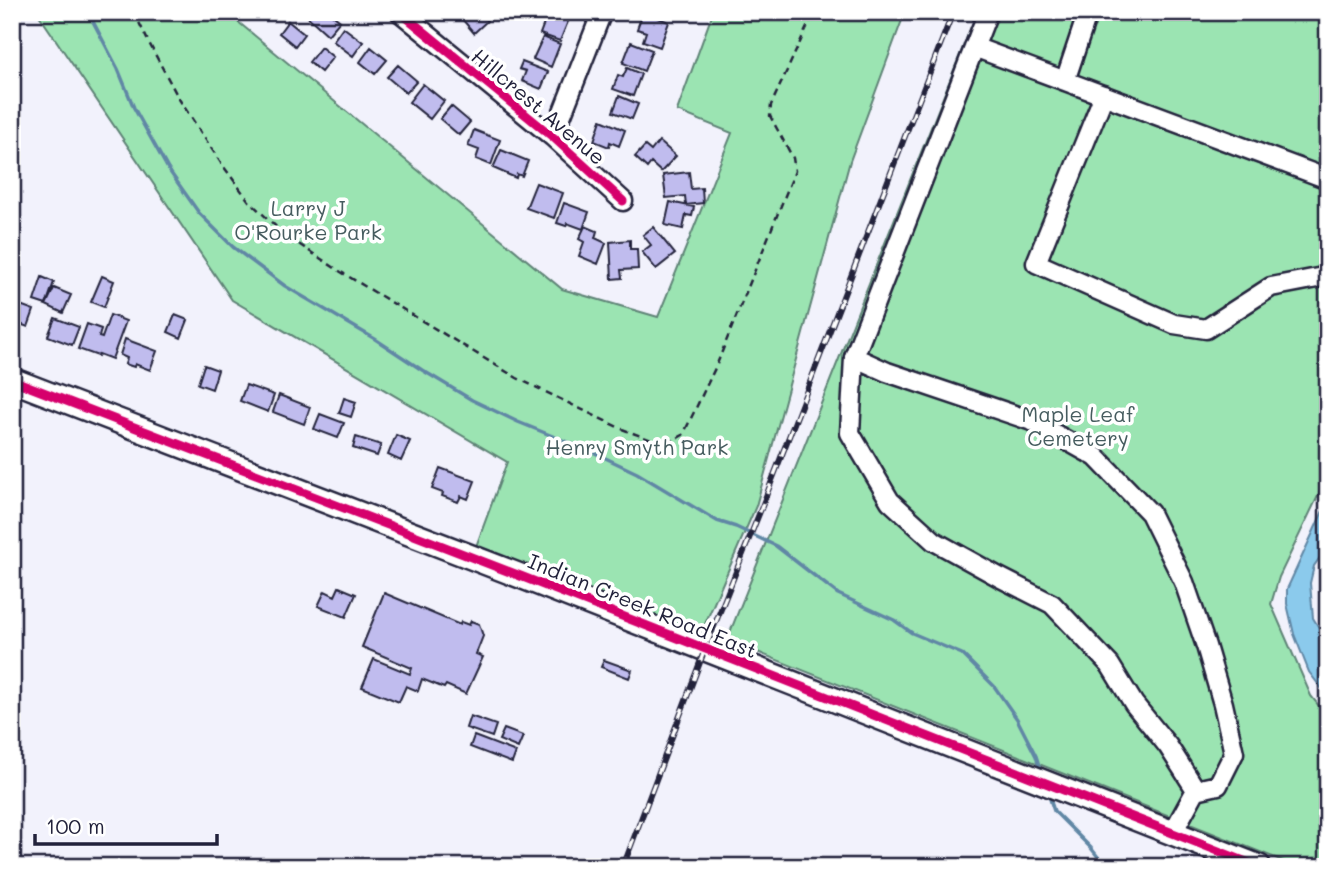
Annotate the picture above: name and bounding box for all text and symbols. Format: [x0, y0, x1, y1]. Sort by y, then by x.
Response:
street label: Hillcrest Avenue [466, 42, 612, 170]
park label: Larry J O'Rourke Park [234, 194, 382, 245]
park label: Maple Leaf Cemetery [1021, 400, 1135, 451]
park label: Henry Smyth Park [546, 433, 728, 460]
street label: Indian Creek Road East [524, 547, 762, 663]
scale bar [35, 802, 217, 846]
text: 100 m [46, 812, 105, 839]

